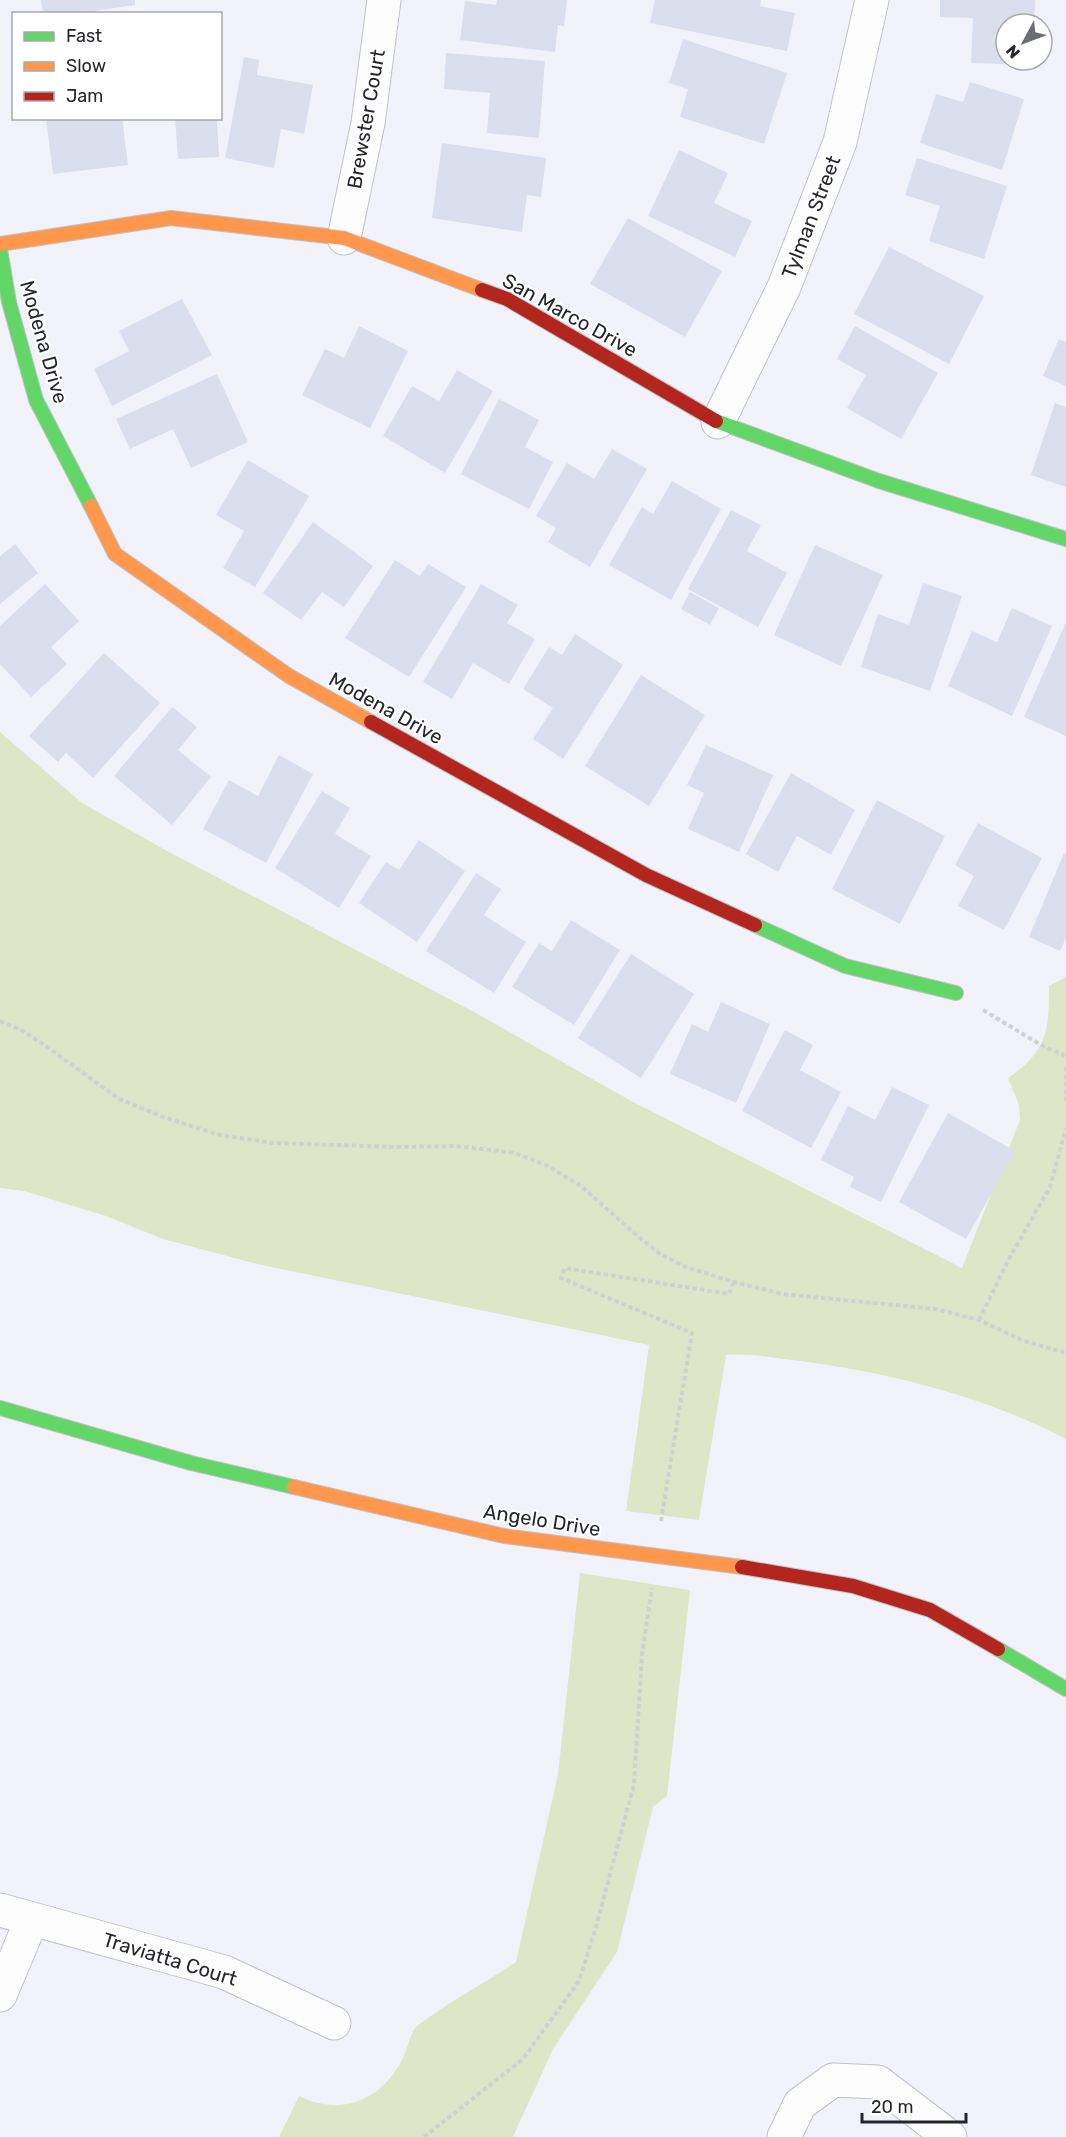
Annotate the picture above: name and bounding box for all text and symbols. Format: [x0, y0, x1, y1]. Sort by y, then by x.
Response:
legend [12, 12, 222, 120]
north arrow [994, 12, 1054, 72]
text: Fast [66, 25, 102, 47]
text: N [1002, 41, 1024, 62]
street label: Brewster Court [342, 47, 390, 191]
text: Slow [66, 55, 106, 77]
text: Jam [66, 85, 103, 107]
street label: Tylman Street [777, 152, 845, 282]
street label: San Marco Drive [498, 268, 642, 362]
street label: Modena Drive [15, 278, 73, 406]
street label: Modena Drive [325, 667, 447, 749]
street label: Angelo Drive [482, 1499, 602, 1541]
street label: Traviatta Court [100, 1927, 240, 1991]
scale bar [862, 2086, 966, 2124]
text: 20 m [871, 2096, 913, 2118]

